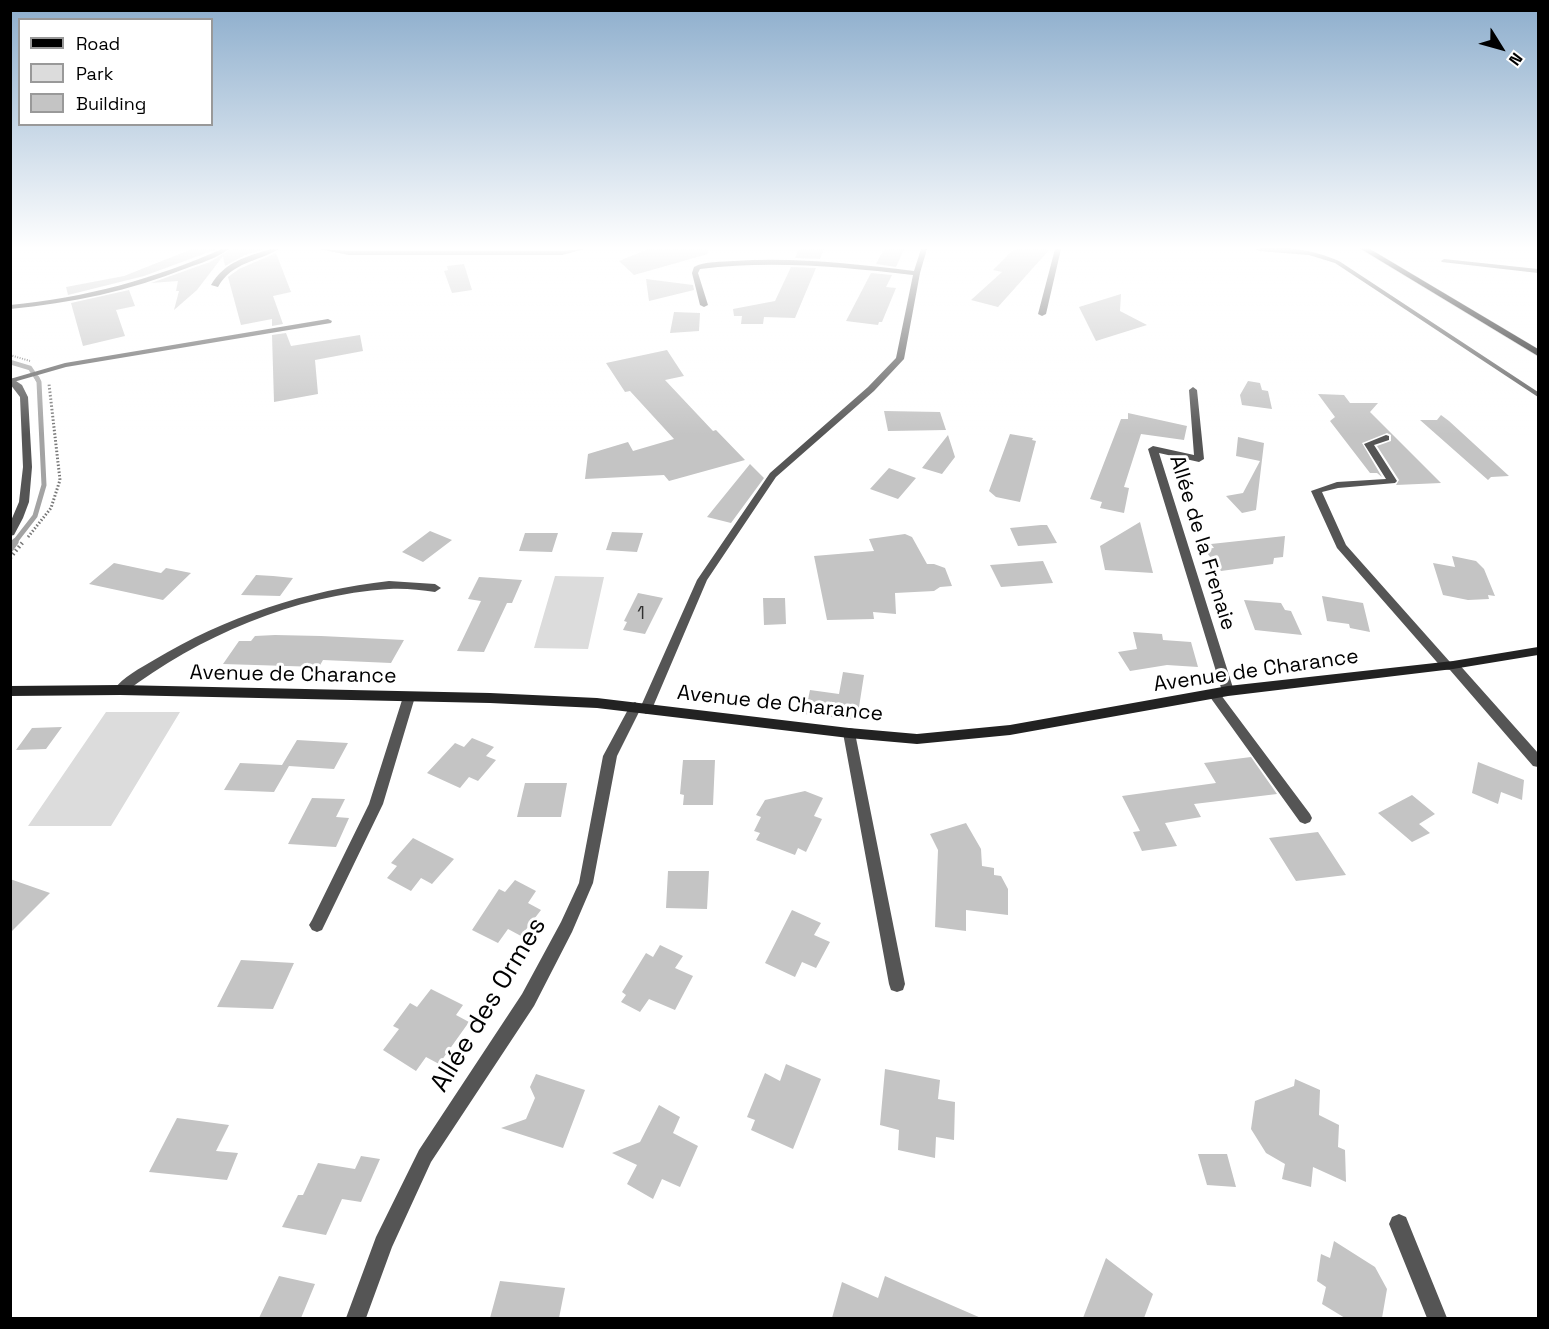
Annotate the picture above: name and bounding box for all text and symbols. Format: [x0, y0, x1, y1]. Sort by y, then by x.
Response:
legend [18, 18, 213, 126]
north arrow [1471, 18, 1531, 78]
text: Road [76, 32, 120, 55]
text: N [1504, 49, 1527, 70]
text: Park [76, 62, 113, 85]
text: Building [76, 92, 146, 115]
street label: Allée de la Frenaie [1163, 452, 1241, 634]
house number: 1 [637, 603, 645, 625]
street label: Avenue de Charance [1152, 644, 1360, 698]
street label: Avenue de Charance [189, 661, 397, 689]
street label: Avenue de Charance [676, 681, 884, 727]
street label: Allée des Ormes [425, 912, 553, 1098]

